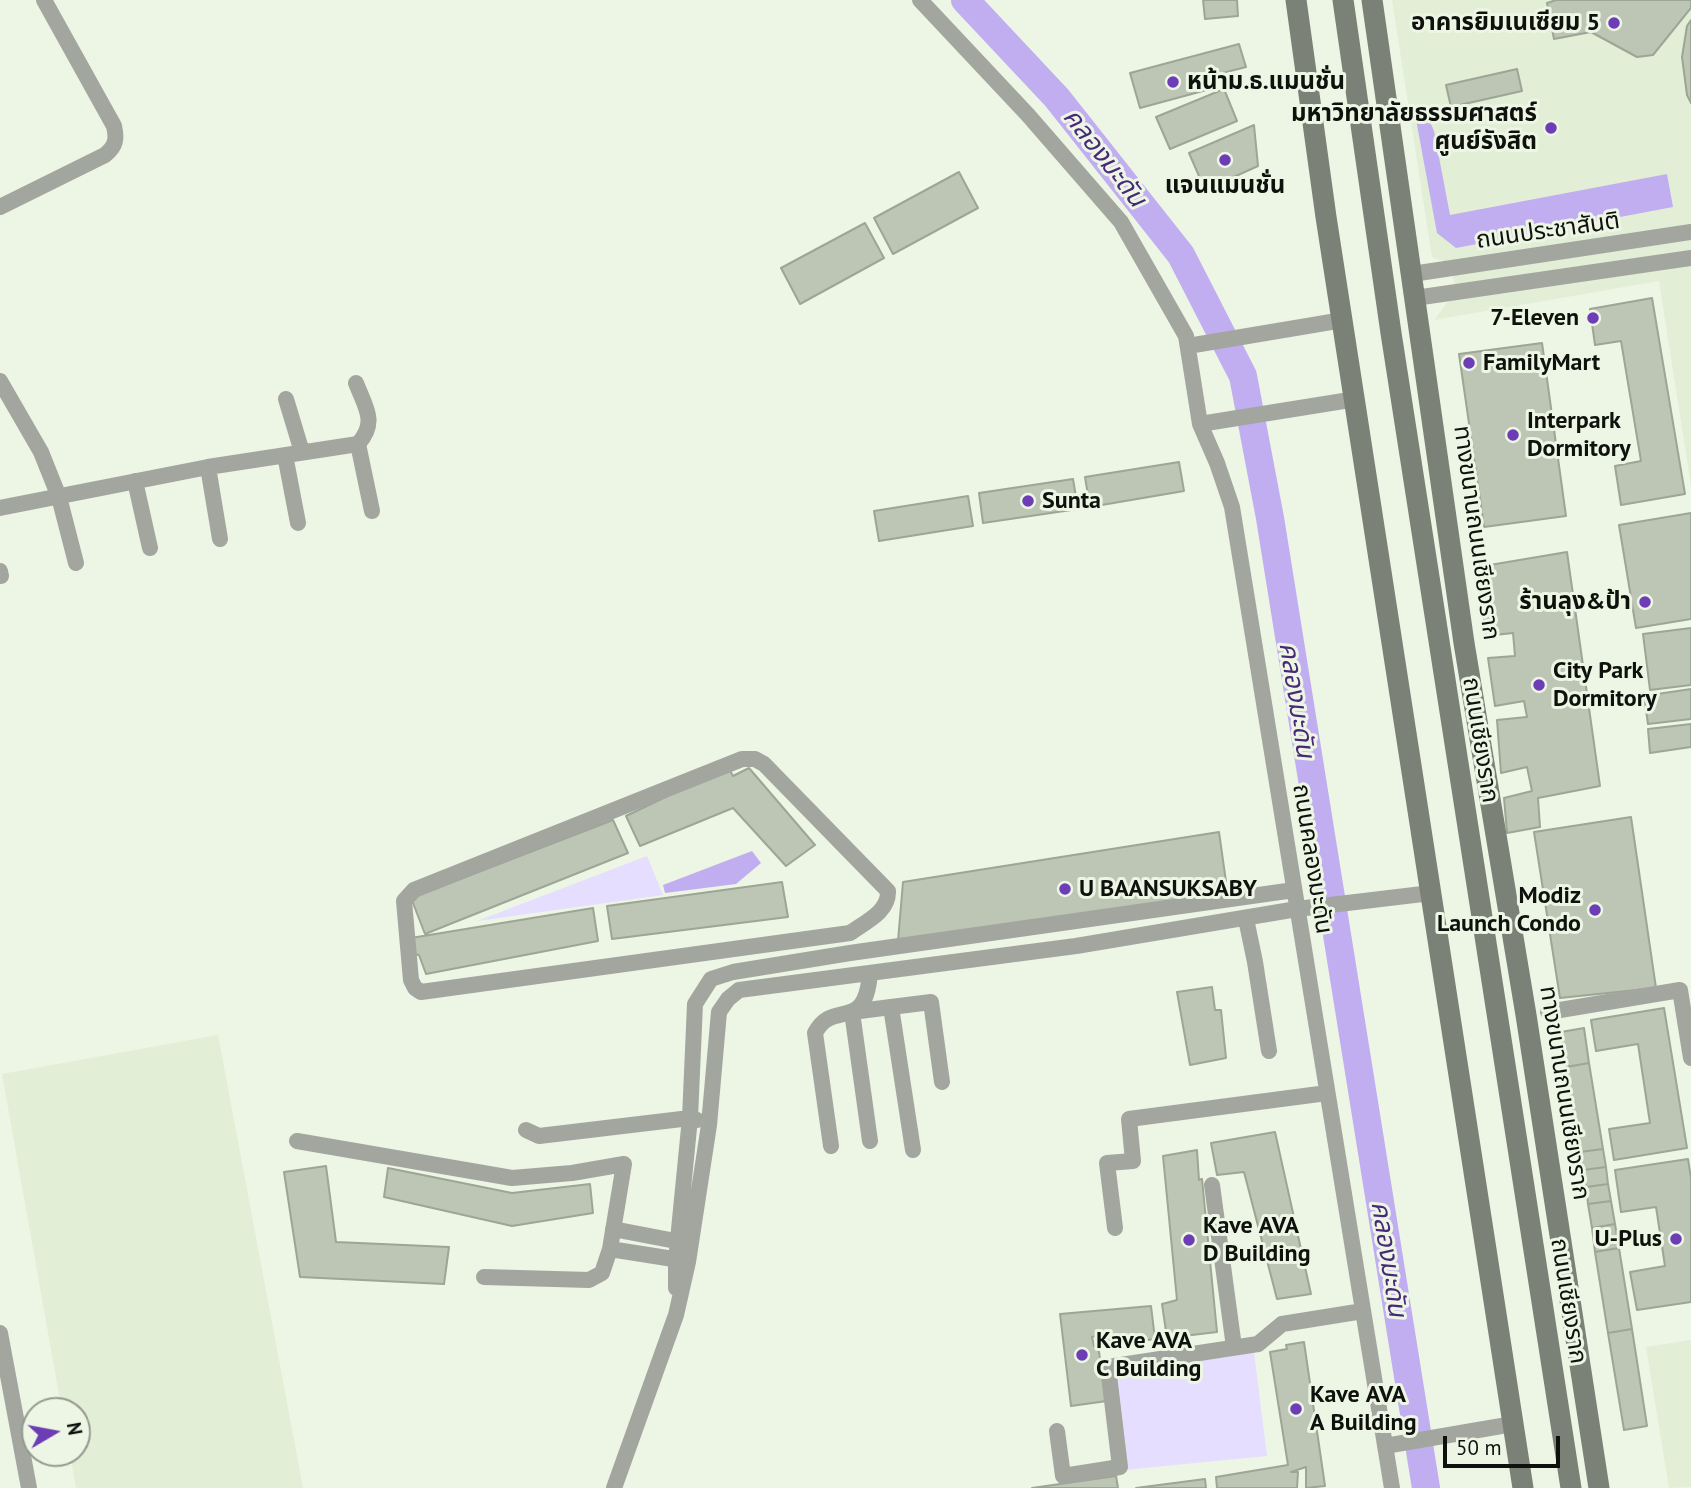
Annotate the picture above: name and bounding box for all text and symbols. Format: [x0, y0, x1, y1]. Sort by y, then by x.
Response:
place label: อาคารยิมเนเซียม 5 [1411, 9, 1600, 37]
marker: อาคารยิมเนเซียม 5 [1606, 15, 1622, 31]
place label: หน้าม.ธ.แมนชั่น [1187, 68, 1345, 96]
marker: หน้าม.ธ.แมนชั่น [1165, 74, 1181, 90]
place label: มหาวิทยาลัยธรรมศาสตร์ ศูนย์รังสิต [1291, 100, 1537, 156]
water label: คลองมะดัน [1056, 103, 1152, 213]
marker: มหาวิทยาลัยธรรมศาสตร์ ศูนย์รังสิต [1543, 120, 1559, 136]
marker: แจนแมนชั่น [1217, 152, 1233, 168]
place label: แจนแมนชั่น [1165, 172, 1285, 200]
street label: ถนนประชาสันติ [1474, 207, 1622, 255]
place label: 7-Eleven [1490, 304, 1579, 332]
marker: 7-Eleven [1585, 310, 1601, 326]
place label: FamilyMart [1483, 349, 1600, 377]
marker: FamilyMart [1461, 355, 1477, 371]
place label: Interpark Dormitory [1527, 407, 1631, 463]
street label: ทางขนานถนนเชียงราก [1447, 424, 1505, 642]
marker: Interpark Dormitory [1505, 427, 1521, 443]
place label: Sunta [1042, 487, 1101, 515]
marker: Sunta [1020, 493, 1036, 509]
place label: ร้านลุง&ป้า [1519, 588, 1631, 616]
marker: ร้านลุง&ป้า [1637, 594, 1653, 610]
water label: คลองมะดัน [1271, 640, 1321, 760]
place label: City Park Dormitory [1553, 657, 1657, 713]
street label: ถนนเชียงราก [1456, 675, 1504, 805]
marker: City Park Dormitory [1531, 677, 1547, 693]
street label: ถนนคลองมะดัน [1286, 782, 1338, 936]
place label: U BAANSUKSABY [1079, 875, 1257, 903]
marker: U BAANSUKSABY [1057, 881, 1073, 897]
place label: Modiz Launch Condo [1437, 882, 1581, 938]
marker: Modiz Launch Condo [1587, 902, 1603, 918]
street label: ทางขนานถนนเชียงราก [1533, 984, 1595, 1202]
water label: คลองมะดัน [1363, 1199, 1413, 1319]
place label: Kave AVA D Building [1203, 1212, 1311, 1268]
place label: U-Plus [1594, 1225, 1662, 1253]
marker: U-Plus [1668, 1231, 1684, 1247]
marker: Kave AVA D Building [1181, 1232, 1197, 1248]
street label: ถนนเชียงราก [1544, 1236, 1592, 1366]
place label: Kave AVA C Building [1096, 1327, 1201, 1383]
marker: Kave AVA C Building [1074, 1347, 1090, 1363]
place label: Kave AVA A Building [1310, 1381, 1417, 1437]
north arrow [21, 1397, 91, 1467]
marker: Kave AVA A Building [1288, 1401, 1304, 1417]
text: N [62, 1420, 88, 1437]
scale bar [1446, 1422, 1563, 1466]
text: 50 m [1456, 1434, 1502, 1461]

